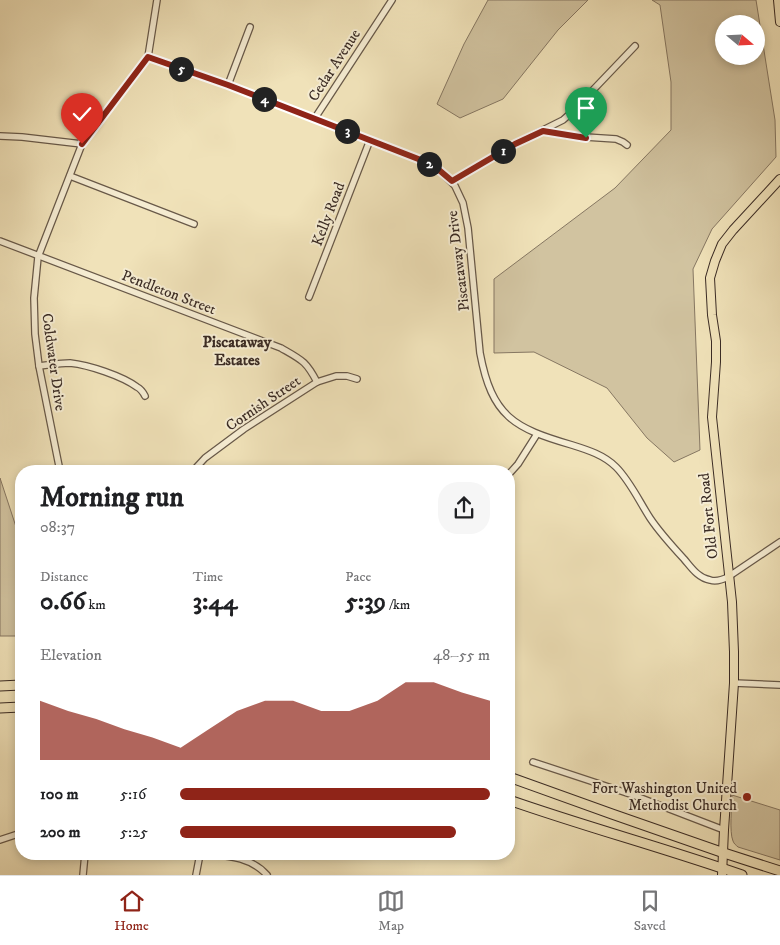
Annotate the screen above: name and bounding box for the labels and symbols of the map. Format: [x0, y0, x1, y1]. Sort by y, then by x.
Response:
north arrow [715, 15, 765, 65]
street label: Cedar Avenue [304, 26, 365, 105]
pin: 5 [168, 56, 194, 82]
pin: 4 [252, 86, 276, 112]
pin [565, 87, 607, 138]
pin [61, 93, 103, 144]
pin: 3 [334, 118, 360, 144]
pin: 1 [490, 138, 516, 164]
pin: 2 [416, 152, 442, 176]
street label: Kelly Road [308, 179, 349, 249]
street label: Piscataway Drive [443, 210, 474, 312]
street label: Pendleton Street [119, 266, 219, 319]
street label: Coldwater Drive [37, 312, 70, 412]
district label: Piscataway Estates [203, 332, 272, 370]
street label: Cornish Street [222, 371, 304, 435]
street label: Old Fort Road [694, 472, 722, 560]
place label: Fort Washington United Methodist Church [592, 779, 738, 815]
marker: Fort Washington United Methodist Church [741, 791, 753, 803]

